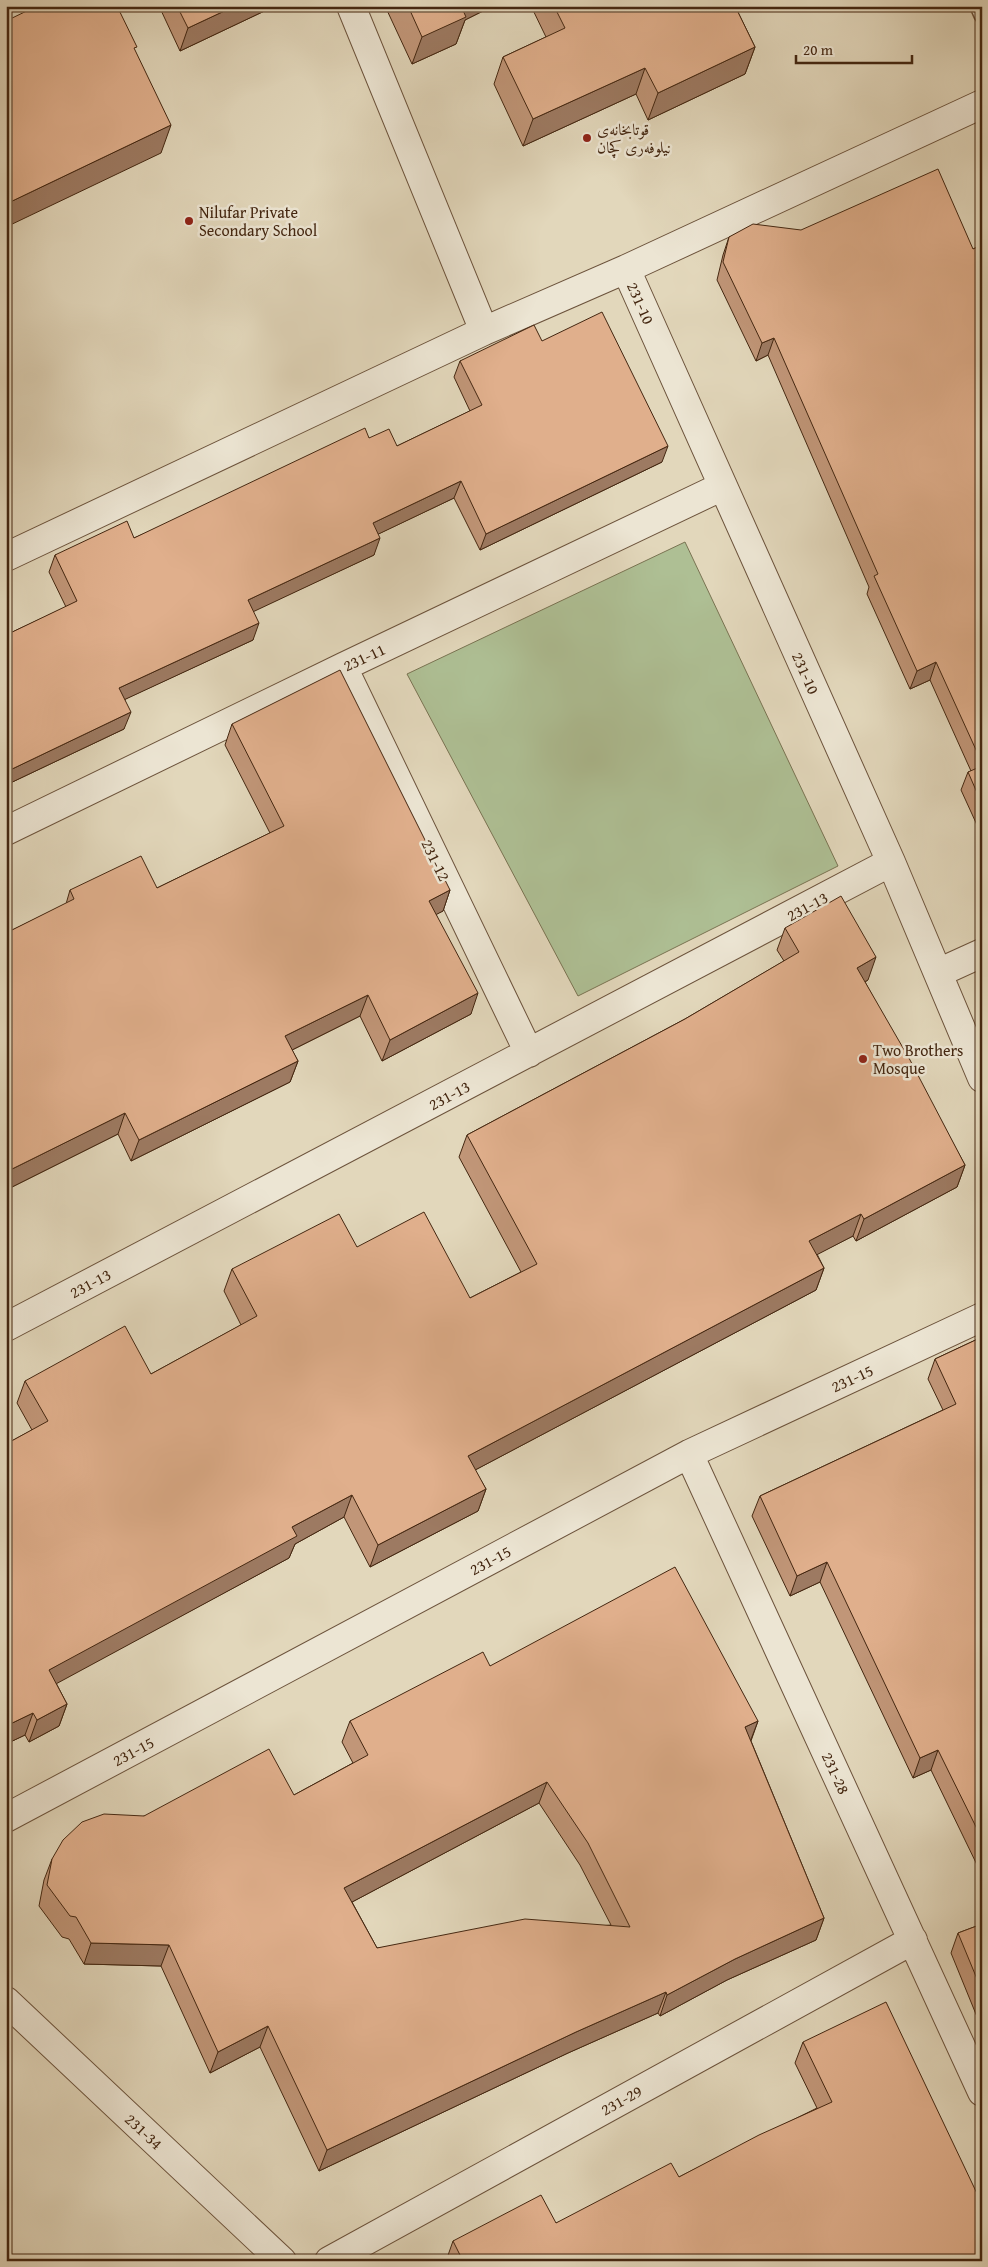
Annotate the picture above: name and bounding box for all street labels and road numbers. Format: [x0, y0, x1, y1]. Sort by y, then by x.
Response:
street label: 231-10 [621, 278, 661, 328]
street label: 231-11 [339, 637, 389, 677]
street label: 231-10 [786, 648, 826, 698]
street label: 231-12 [416, 835, 456, 885]
street label: 231-13 [782, 885, 832, 927]
street label: 231-13 [424, 1074, 474, 1116]
street label: 231-13 [65, 1262, 115, 1304]
street label: 231-15 [827, 1358, 877, 1398]
street label: 231-15 [465, 1539, 515, 1581]
street label: 231-15 [108, 1730, 158, 1772]
street label: 231-28 [816, 1748, 856, 1798]
street label: 231-29 [596, 2079, 646, 2121]
street label: 231-34 [120, 2107, 168, 2155]

